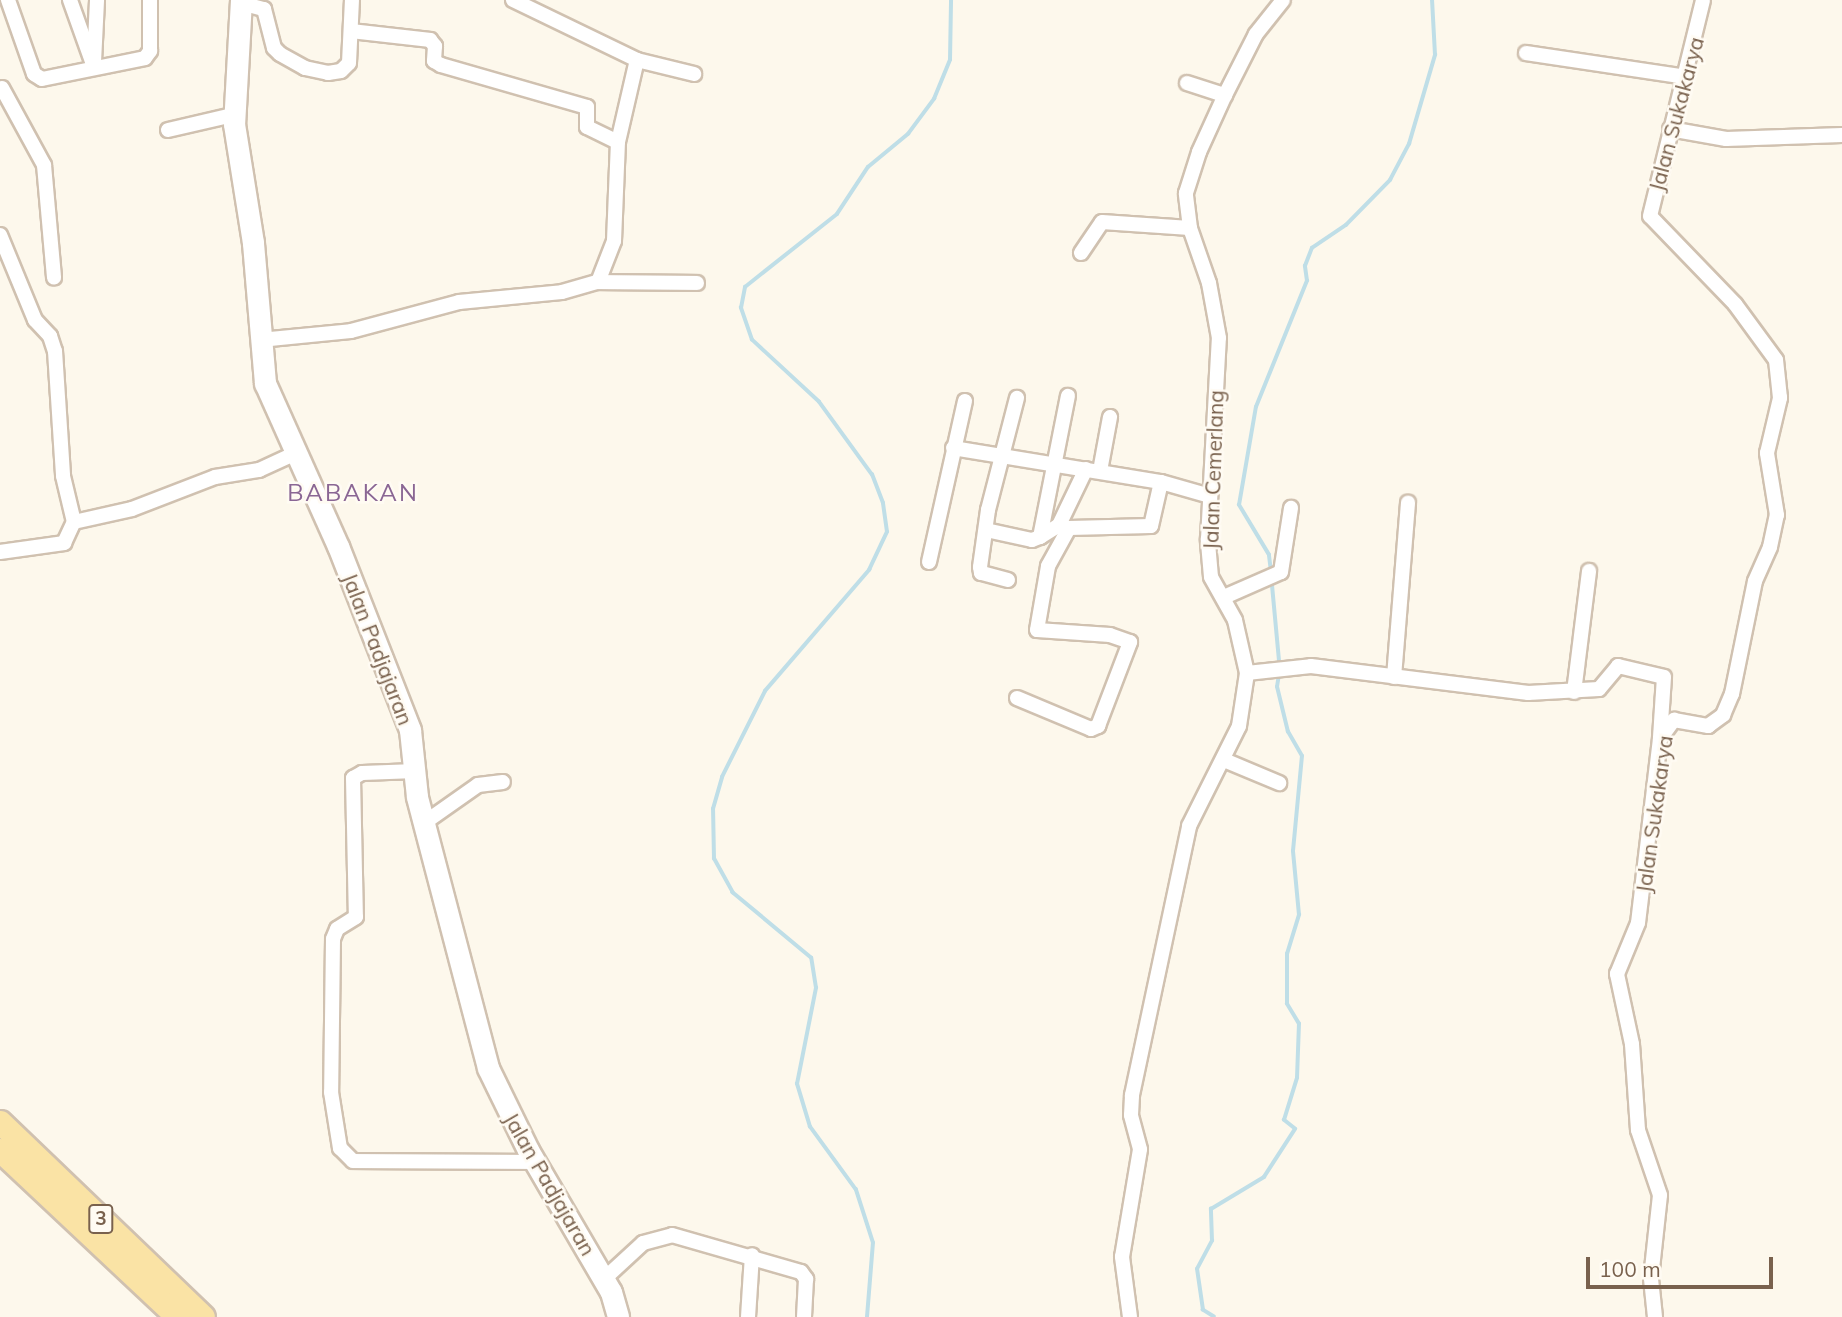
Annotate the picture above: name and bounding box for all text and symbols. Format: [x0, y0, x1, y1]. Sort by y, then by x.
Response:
street label: Jalan Sukakarya [1643, 34, 1709, 194]
street label: Jalan Cemerlang [1198, 390, 1228, 550]
district label: BABAKAN [288, 479, 418, 507]
street label: Jalan Padjajaran [337, 569, 419, 729]
street label: Jalan Sukakarya [1630, 734, 1678, 894]
street label: Jalan Padjajaran [499, 1108, 601, 1260]
road number: 3 [87, 1204, 115, 1234]
scale bar [1590, 1244, 1777, 1288]
text: 100 m [1599, 1256, 1661, 1282]

